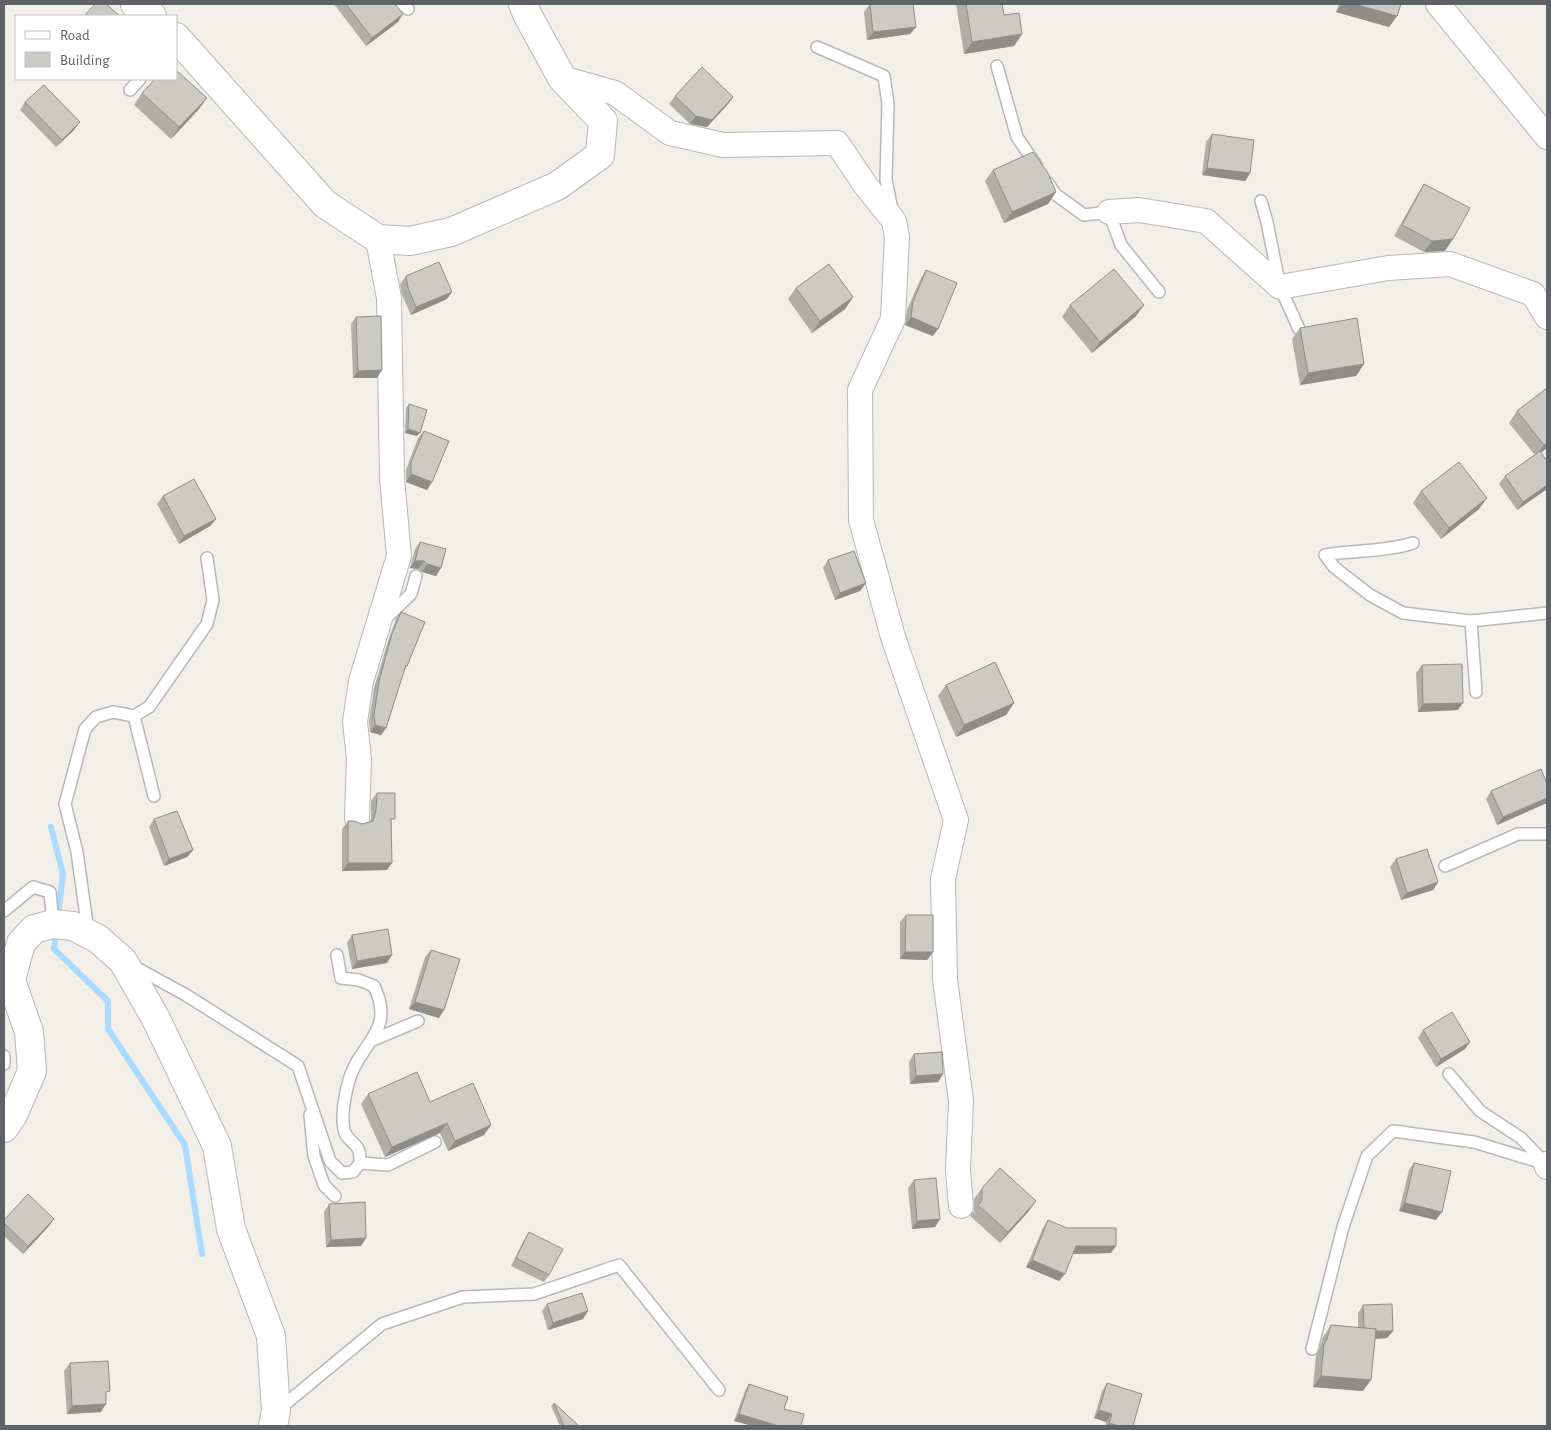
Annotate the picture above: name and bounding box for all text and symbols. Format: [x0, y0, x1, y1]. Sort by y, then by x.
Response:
legend [15, 15, 178, 80]
text: Road [60, 28, 90, 43]
text: Building [60, 53, 110, 68]

